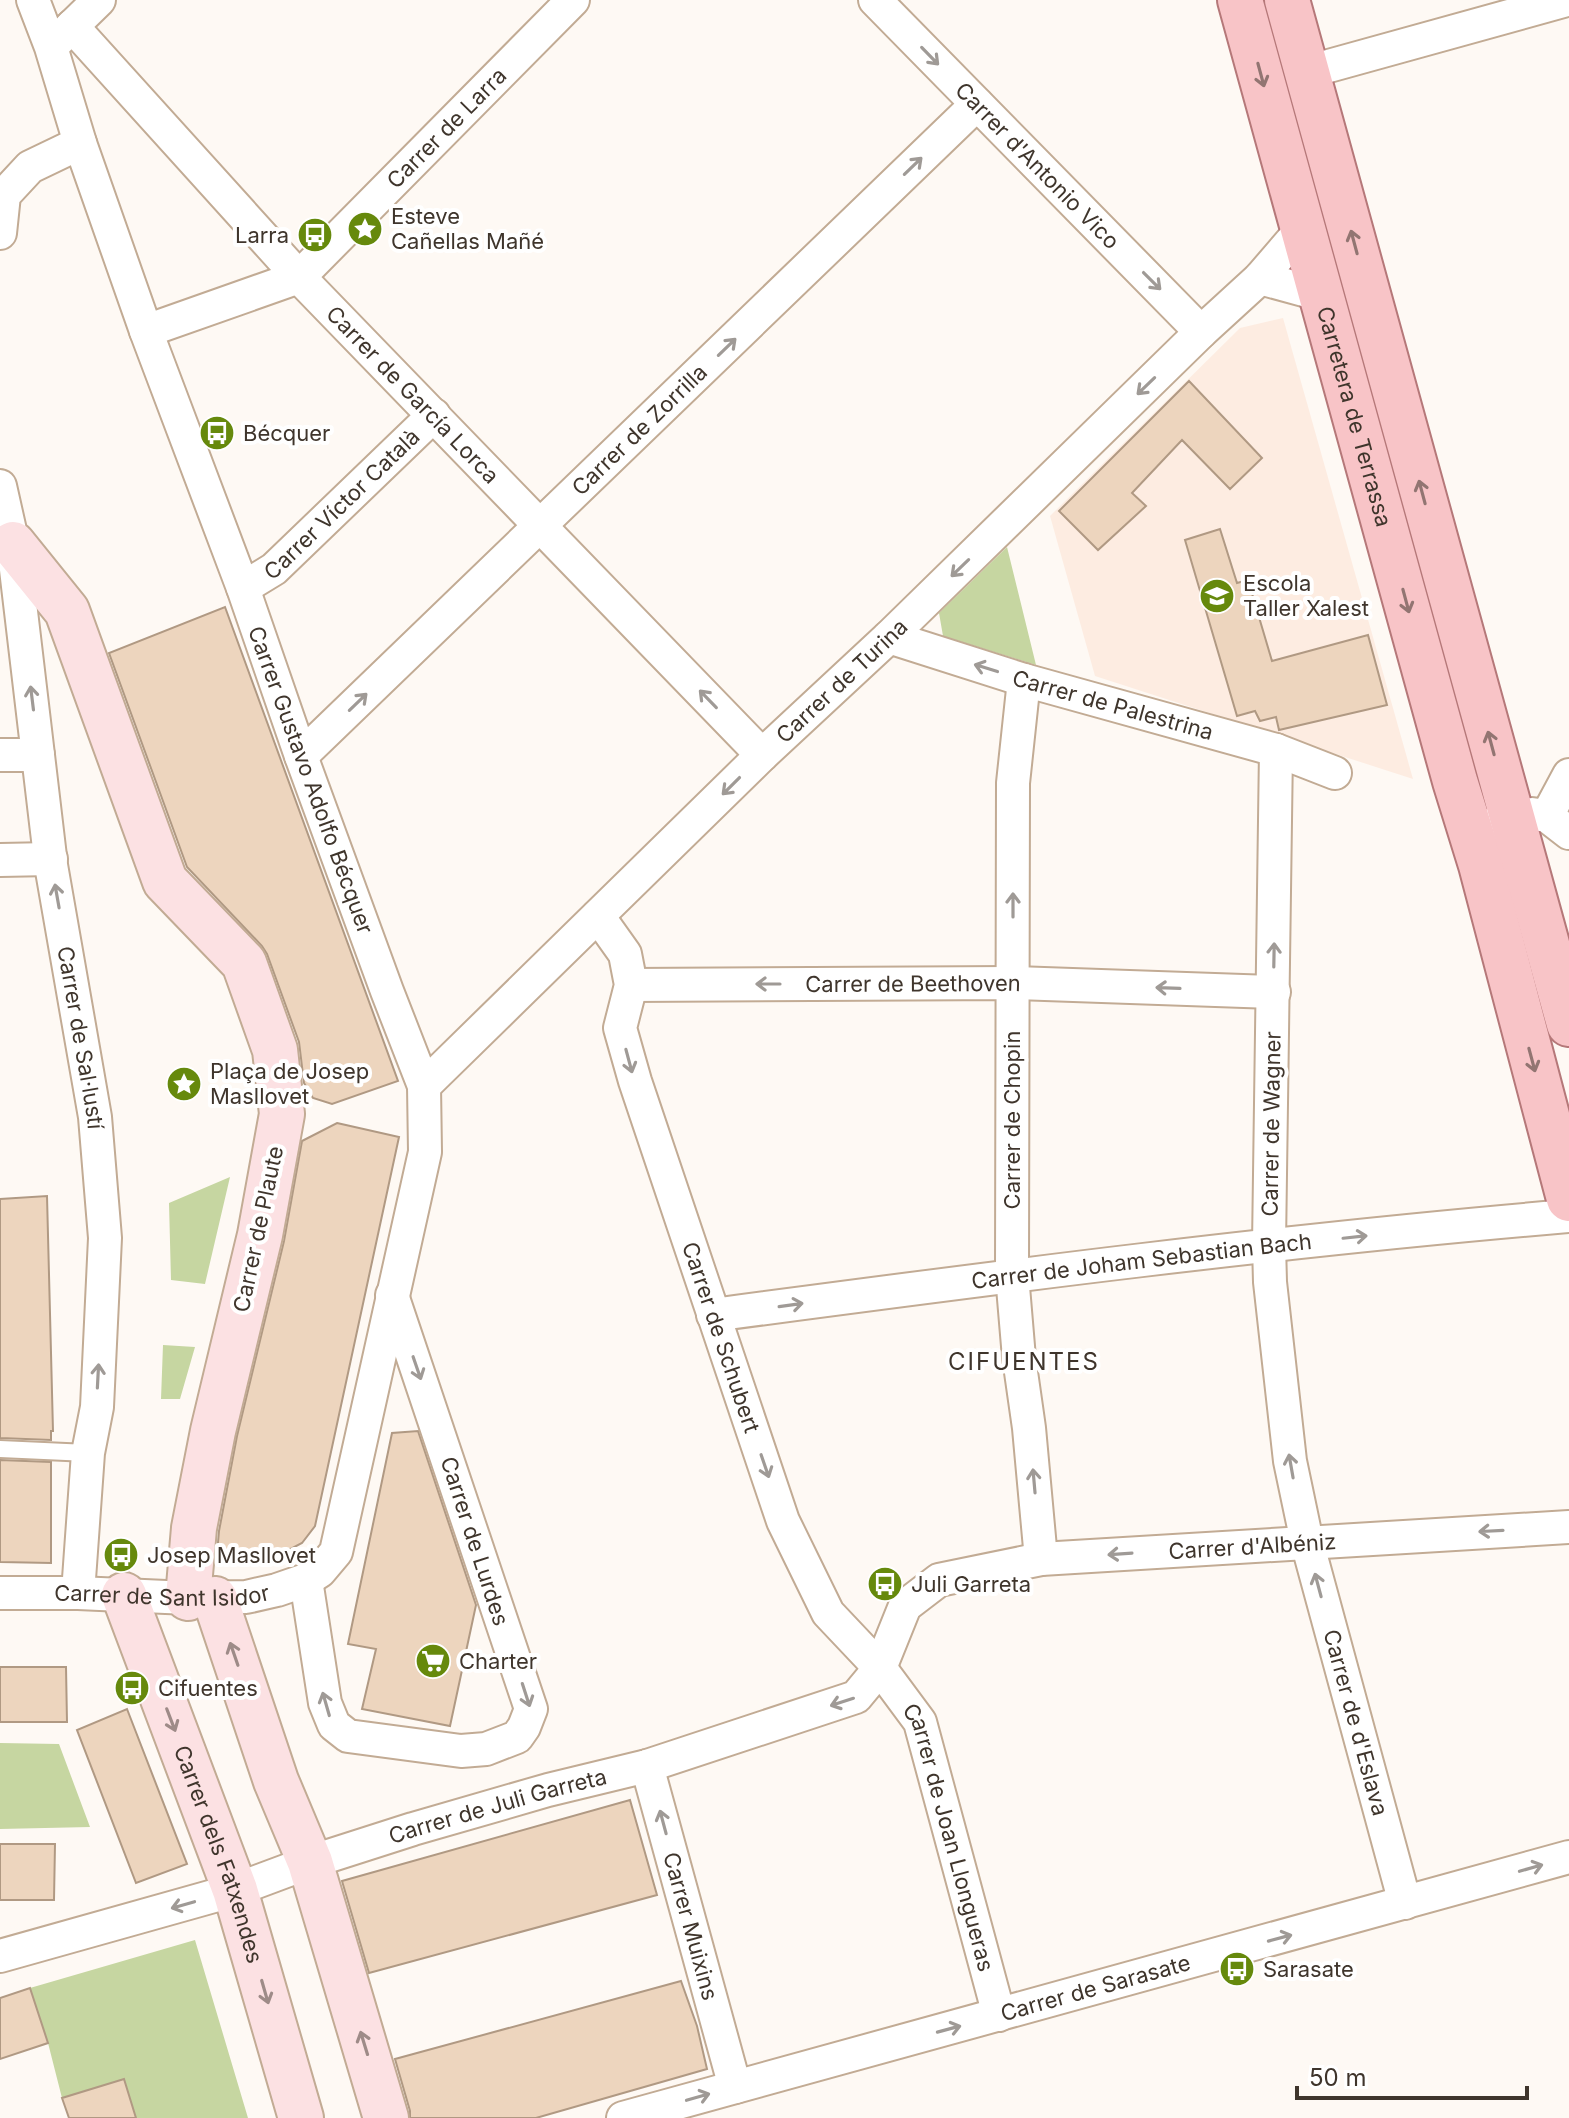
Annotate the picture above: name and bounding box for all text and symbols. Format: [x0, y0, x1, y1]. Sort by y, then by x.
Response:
one-way arrow [920, 46, 939, 65]
street label: Carrer de Larra [381, 62, 512, 194]
one-way arrow [1254, 62, 1269, 88]
street label: Carrer d'Antonio Vico [950, 77, 1125, 254]
one-way arrow [903, 157, 922, 176]
place label: Esteve Cañellas Mañé [391, 203, 544, 254]
place icon: Esteve Cañellas Mañé [346, 210, 384, 248]
bus stop icon: Larra [296, 216, 334, 254]
place label: Larra [235, 222, 289, 248]
one-way arrow [1345, 229, 1360, 255]
one-way arrow [1142, 271, 1161, 291]
street label: Carrer de García Lorca [321, 300, 504, 489]
street label: Carretera de Terrassa [1312, 304, 1397, 529]
one-way arrow [717, 338, 736, 357]
street label: Carrer de Zorrilla [566, 359, 712, 501]
one-way arrow [1137, 376, 1156, 395]
bus stop icon: Bécquer [198, 414, 236, 452]
place label: Bécquer [243, 420, 330, 446]
street label: Carrer Víctor Català [259, 423, 425, 585]
one-way arrow [1414, 480, 1429, 506]
one-way arrow [951, 558, 970, 577]
place label: Escola Taller Xalest [1243, 570, 1369, 621]
school or university icon: Escola Taller Xalest [1198, 577, 1236, 615]
one-way arrow [1399, 587, 1414, 613]
street label: Carrer de Turina [771, 613, 913, 748]
street label: Carrer Gustavo Adolfo Bécquer [243, 623, 379, 937]
one-way arrow [973, 659, 998, 674]
street label: Carrer de Palestrina [1009, 664, 1216, 745]
one-way arrow [24, 685, 39, 712]
one-way arrow [699, 689, 718, 709]
one-way arrow [347, 693, 367, 711]
one-way arrow [1483, 731, 1498, 757]
one-way arrow [722, 776, 741, 795]
one-way arrow [48, 884, 63, 909]
one-way arrow [1005, 892, 1021, 919]
one-way arrow [1266, 942, 1282, 969]
street label: Carrer de Sal·lustí [52, 944, 109, 1131]
street label: Carrer de Beethoven [805, 970, 1021, 997]
one-way arrow [755, 976, 782, 992]
one-way arrow [1155, 981, 1182, 996]
street label: Carrer de Chopin [999, 1031, 1025, 1209]
street label: Carrer de Wagner [1256, 1031, 1286, 1217]
one-way arrow [1526, 1046, 1541, 1072]
one-way arrow [622, 1047, 637, 1073]
place label: Plaça de Josep Masllovet [210, 1058, 369, 1109]
place icon: Plaça de Josep Masllovet [165, 1065, 203, 1103]
street label: Carrer de Plaute [228, 1143, 288, 1315]
street label: Carrer de Joham Sebastian Bach [970, 1228, 1313, 1294]
one-way arrow [1341, 1229, 1368, 1244]
street label: Carrer de Schubert [677, 1238, 765, 1436]
one-way arrow [778, 1297, 803, 1312]
district label: CIFUENTES [948, 1347, 1100, 1376]
one-way arrow [411, 1356, 426, 1381]
one-way arrow [91, 1363, 106, 1390]
street label: Carrer de Lurdes [435, 1453, 515, 1629]
one-way arrow [1283, 1453, 1298, 1479]
one-way arrow [758, 1454, 773, 1479]
one-way arrow [1026, 1468, 1041, 1495]
one-way arrow [1478, 1524, 1505, 1539]
street label: Carrer d'Albéniz [1168, 1528, 1337, 1564]
bus stop icon: Josep Masllovet [102, 1536, 140, 1574]
place label: Josep Masllovet [147, 1542, 316, 1568]
one-way arrow [1107, 1547, 1134, 1562]
bus stop icon: Juli Garreta [866, 1565, 904, 1603]
place label: Juli Garreta [911, 1571, 1031, 1597]
one-way arrow [1310, 1572, 1325, 1598]
street label: Carrer de Sant Isidor [54, 1579, 272, 1611]
street label: Carrer de d'Eslava [1318, 1627, 1394, 1818]
one-way arrow [225, 1642, 240, 1667]
supermarket icon: Charter [414, 1642, 452, 1680]
place label: Charter [459, 1648, 537, 1674]
bus stop icon: Cifuentes [113, 1669, 151, 1707]
place label: Cifuentes [158, 1675, 258, 1701]
one-way arrow [520, 1682, 535, 1707]
one-way arrow [318, 1691, 333, 1717]
one-way arrow [829, 1695, 854, 1710]
street label: Carrer de Joan Llongueras [898, 1698, 1000, 1974]
one-way arrow [165, 1707, 179, 1732]
street label: Carrer dels Fatxendes [169, 1742, 268, 1966]
street label: Carrer de Juli Garreta [385, 1763, 609, 1849]
one-way arrow [654, 1810, 669, 1836]
street label: Carrer Muixins [658, 1849, 724, 2003]
one-way arrow [1517, 1860, 1543, 1875]
one-way arrow [170, 1898, 196, 1913]
one-way arrow [1267, 1929, 1293, 1944]
street label: Carrer de Sarasate [998, 1949, 1193, 2026]
bus stop icon: Sarasate [1218, 1950, 1256, 1988]
place label: Sarasate [1263, 1956, 1354, 1982]
one-way arrow [258, 1979, 273, 2005]
one-way arrow [935, 2020, 961, 2035]
one-way arrow [356, 2031, 371, 2057]
scale bar [1297, 2050, 1527, 2100]
text: 50 m [1309, 2063, 1367, 2092]
one-way arrow [684, 2089, 710, 2104]

